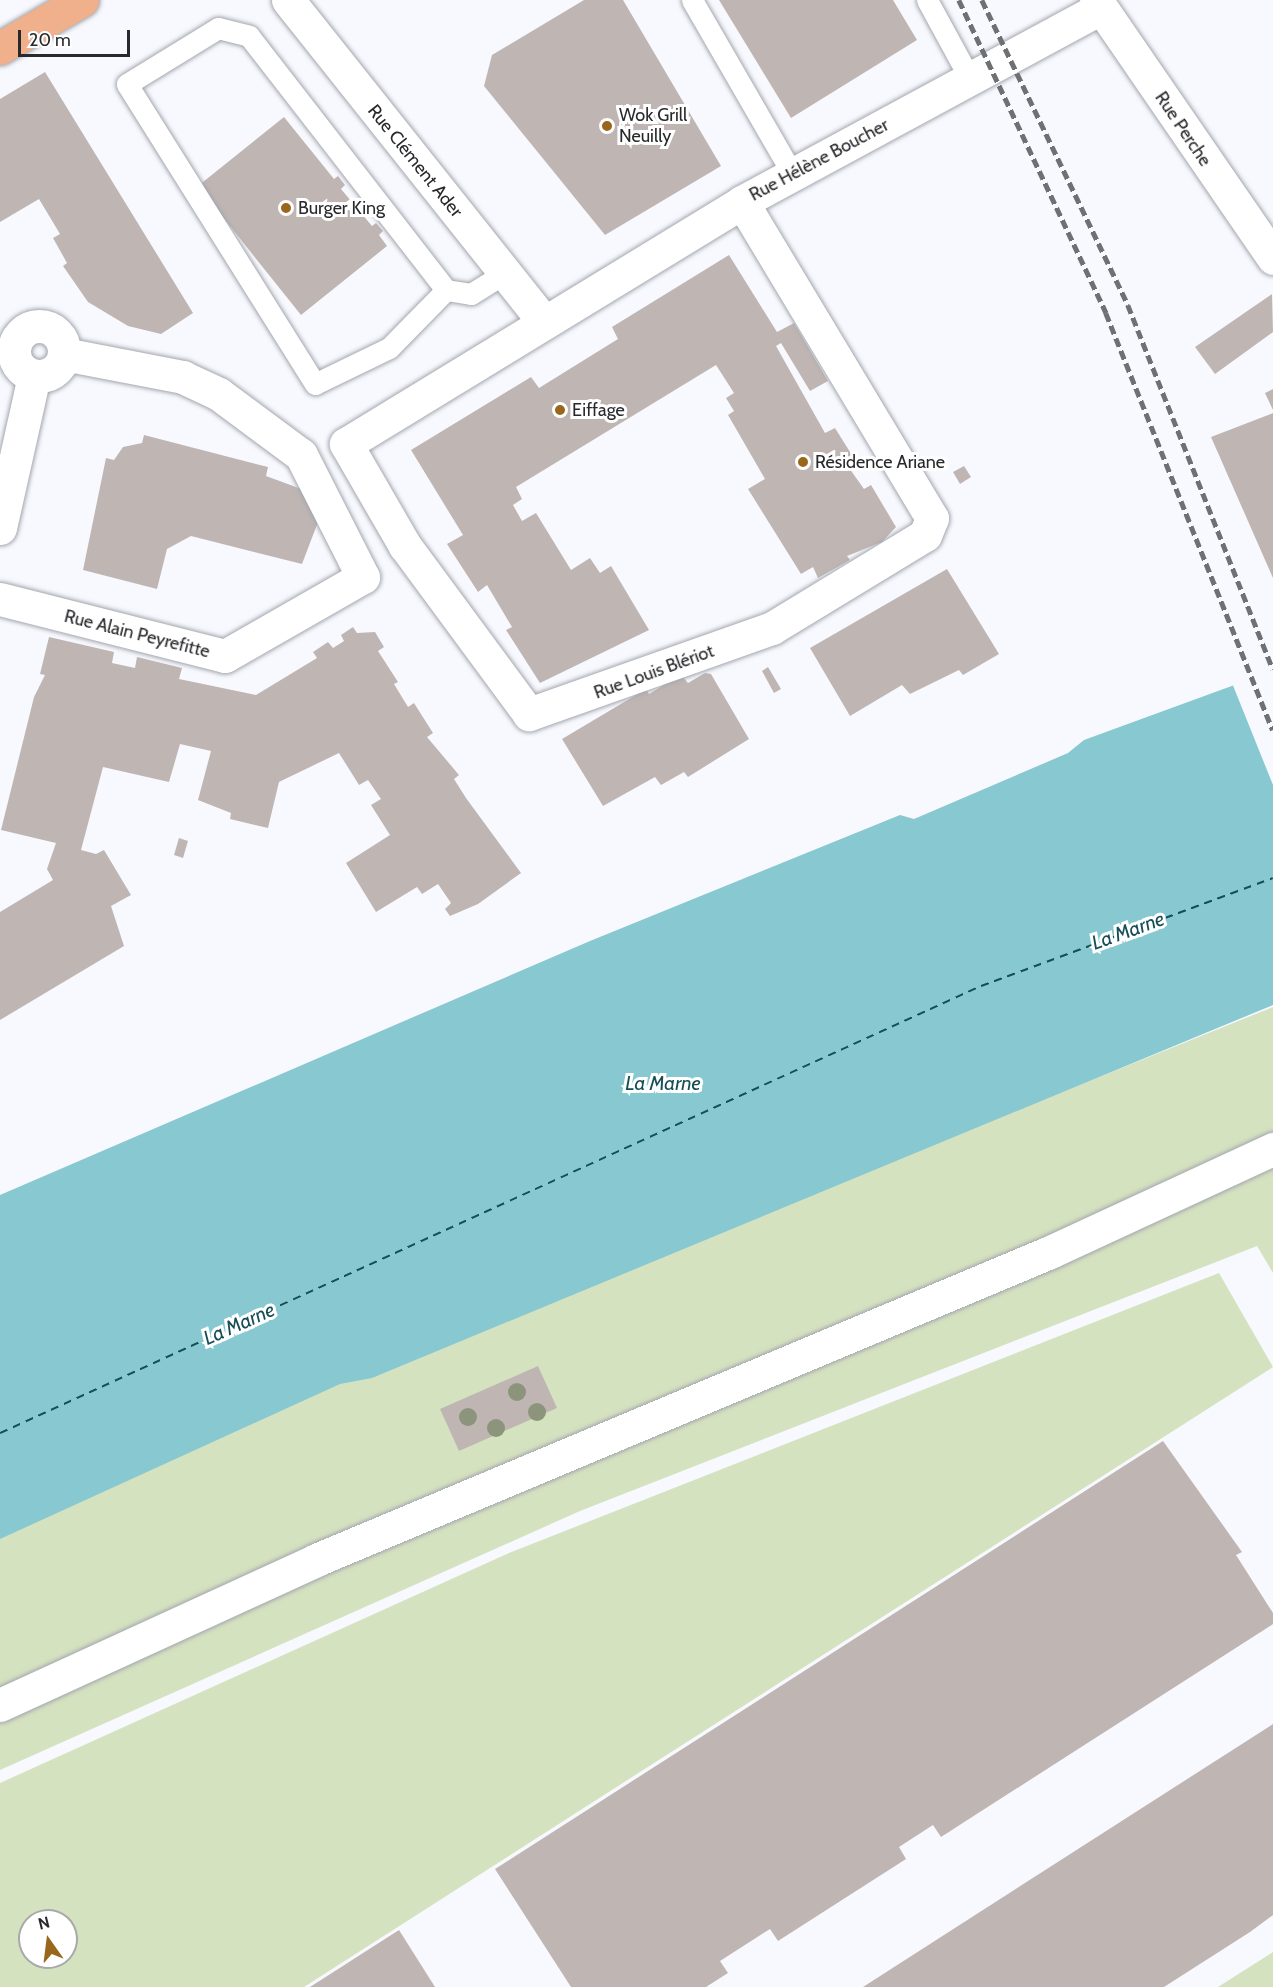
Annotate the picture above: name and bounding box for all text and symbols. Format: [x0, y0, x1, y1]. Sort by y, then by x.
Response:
scale bar [21, 18, 134, 56]
text: 20 m [29, 29, 71, 51]
street label: Rue Perche [1150, 88, 1216, 170]
street label: Rue Clément Ader [363, 100, 467, 222]
place label: Wok Grill Neuilly [619, 105, 687, 148]
street label: Rue Hélène Boucher [746, 114, 892, 206]
marker: Wok Grill Neuilly [600, 119, 614, 133]
place label: Burger King [298, 197, 385, 219]
marker: Burger King [279, 201, 293, 215]
place label: Eiffage [572, 399, 625, 421]
marker: Eiffage [553, 403, 567, 417]
place label: Résidence Ariane [815, 451, 945, 473]
marker: Résidence Ariane [796, 455, 810, 469]
street label: Rue Alain Peyrefitte [62, 605, 212, 663]
street label: Rue Louis Blériot [591, 640, 717, 704]
water label: La Marne [1088, 907, 1168, 955]
water label: La Marne [625, 1071, 701, 1095]
water label: La Marne [200, 1298, 278, 1350]
north arrow [18, 1909, 78, 1969]
text: N [36, 1912, 52, 1934]

